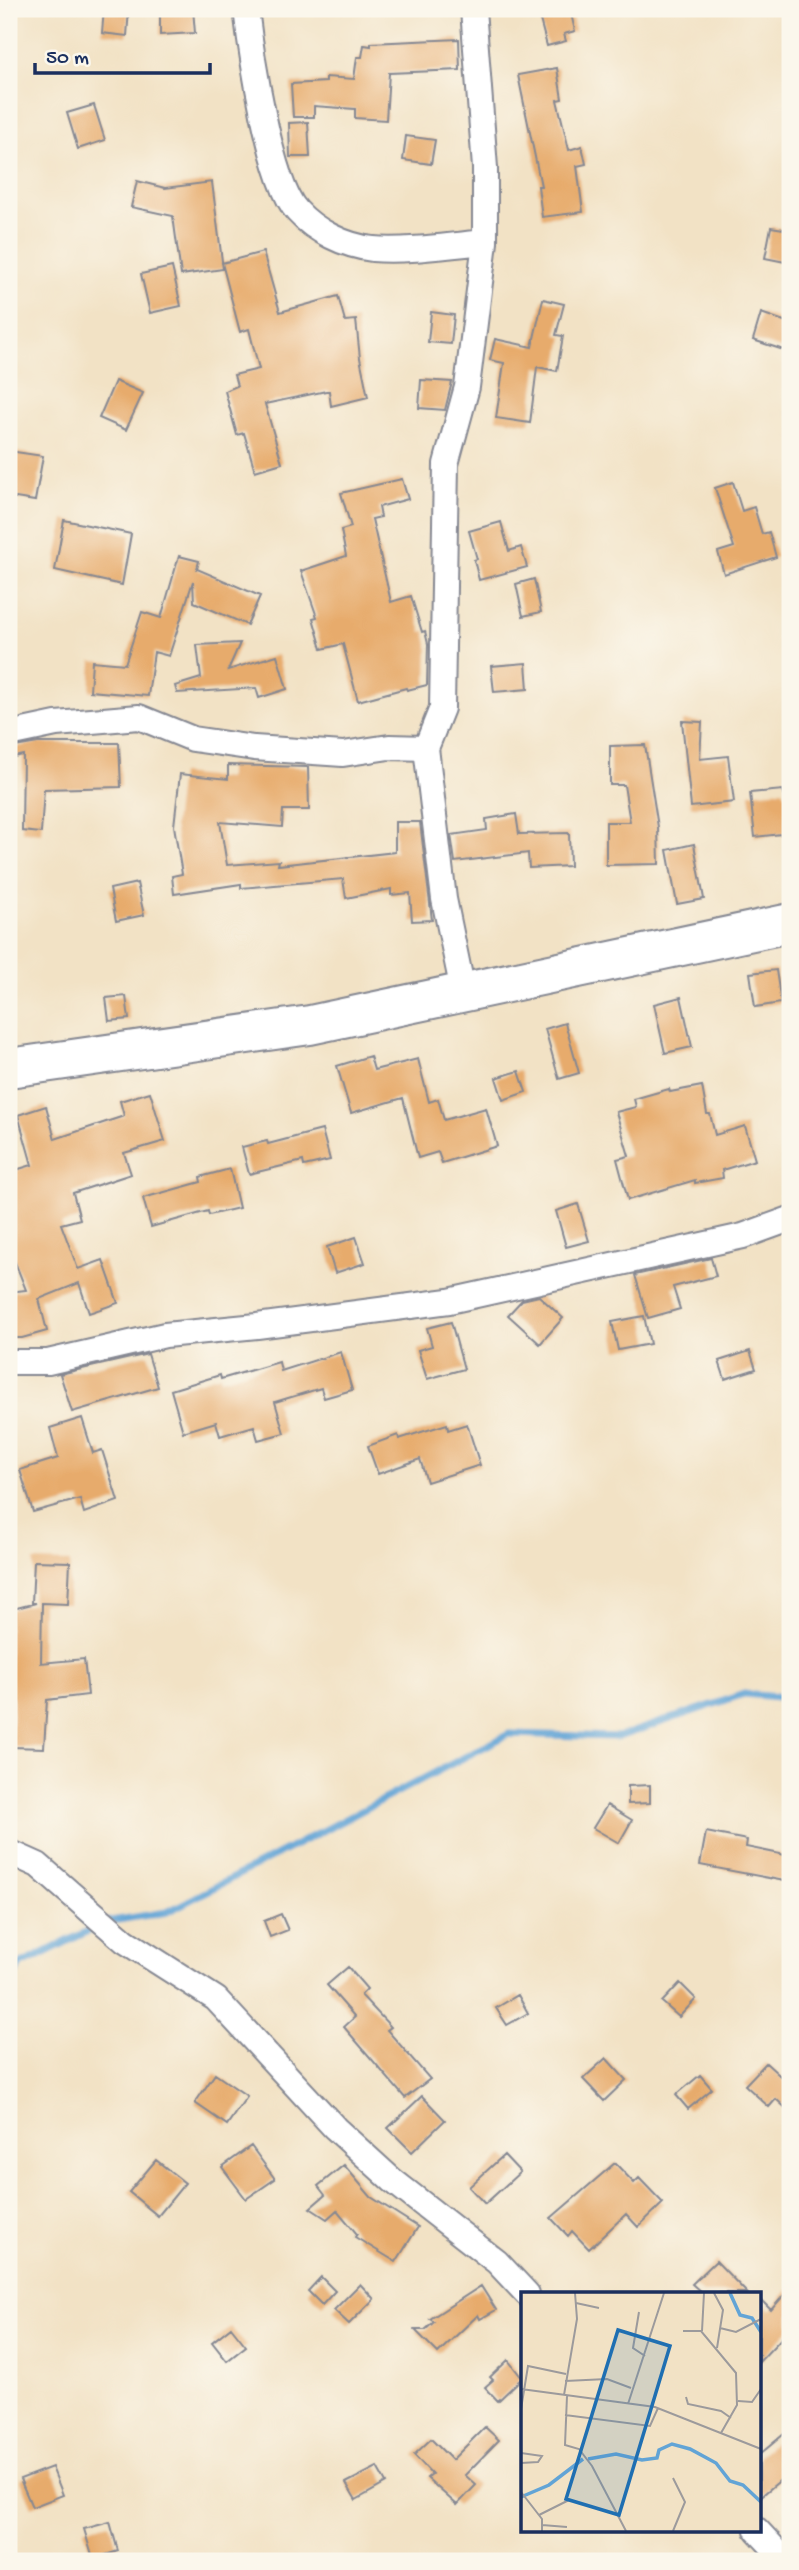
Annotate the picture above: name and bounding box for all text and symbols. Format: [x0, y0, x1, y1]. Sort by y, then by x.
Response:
scale bar [35, 32, 210, 76]
text: 50 m [46, 47, 89, 72]
inset map [521, 2292, 760, 2532]

